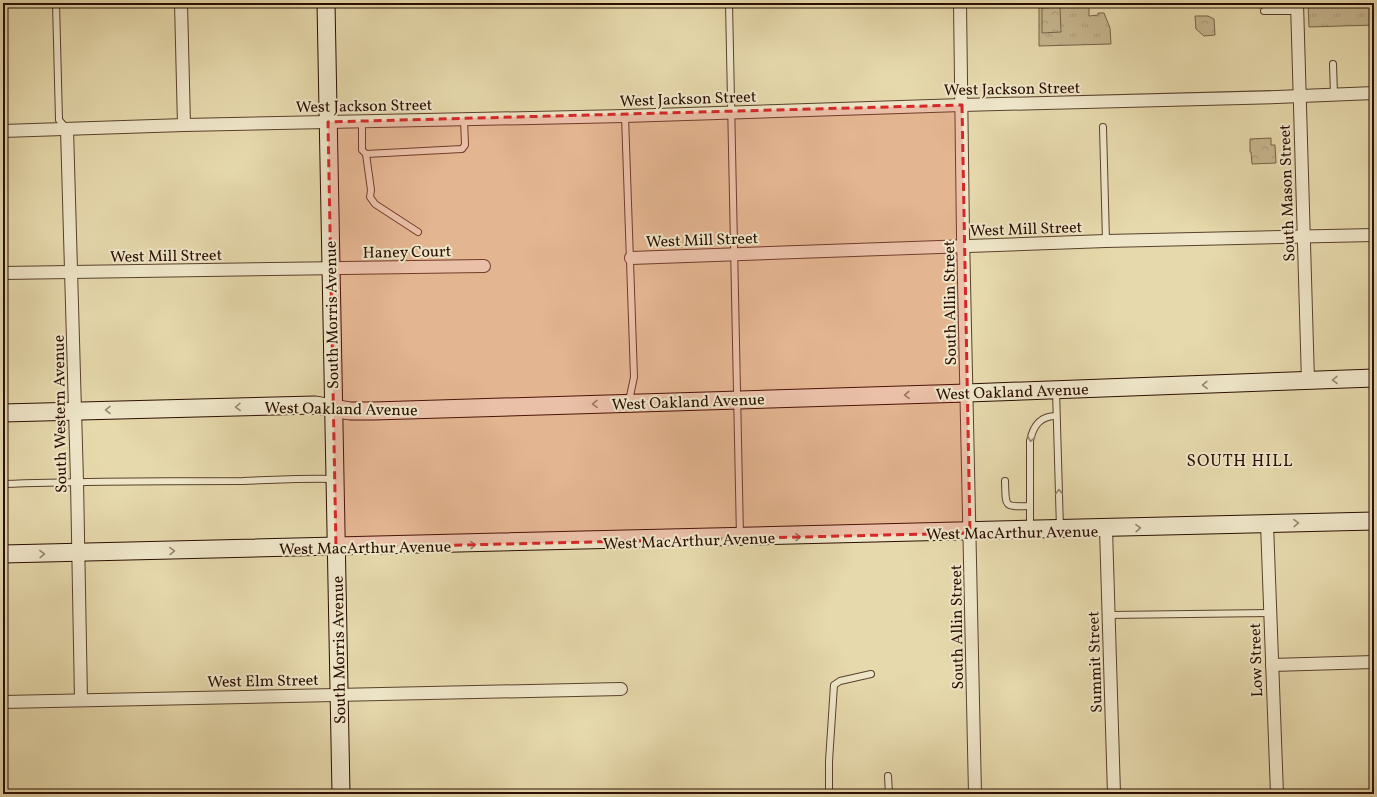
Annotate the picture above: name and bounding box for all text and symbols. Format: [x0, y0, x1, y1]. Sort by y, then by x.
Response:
street label: West Jackson Street [943, 78, 1081, 102]
street label: West Jackson Street [619, 87, 757, 113]
street label: West Jackson Street [295, 95, 433, 119]
street label: South Mason Street [1275, 123, 1301, 262]
street label: West Mill Street [970, 217, 1083, 243]
street label: West Mill Street [646, 228, 759, 254]
street label: South Allin Street [939, 240, 963, 366]
street label: South Morris Avenue [321, 241, 345, 389]
street label: Haney Court [363, 241, 452, 265]
street label: West Mill Street [110, 245, 223, 269]
street label: South Western Avenue [49, 335, 73, 493]
one-way arrow [1332, 376, 1338, 384]
street label: West Oakland Avenue [935, 379, 1089, 407]
one-way arrow [1202, 380, 1208, 389]
street label: West Oakland Avenue [611, 389, 765, 417]
one-way arrow [904, 391, 910, 399]
street label: West Oakland Avenue [264, 398, 418, 422]
one-way arrow [592, 400, 598, 408]
one-way arrow [235, 402, 241, 411]
one-way arrow [105, 406, 111, 414]
one-way arrow [1027, 436, 1036, 442]
district label: SOUTH HILL [1187, 450, 1293, 473]
one-way arrow [1055, 489, 1063, 495]
one-way arrow [1293, 519, 1299, 527]
street label: West MacArthur Avenue [926, 521, 1098, 547]
one-way arrow [1135, 524, 1141, 533]
street label: West MacArthur Avenue [603, 528, 776, 556]
one-way arrow [795, 533, 801, 541]
street label: West MacArthur Avenue [279, 536, 451, 562]
one-way arrow [470, 541, 476, 549]
one-way arrow [169, 547, 175, 555]
one-way arrow [39, 550, 45, 558]
street label: South Allin Street [946, 564, 970, 690]
street label: South Morris Avenue [328, 576, 352, 724]
street label: Summit Street [1083, 610, 1109, 713]
street label: Low Street [1245, 622, 1269, 697]
street label: West Elm Street [207, 670, 319, 694]

